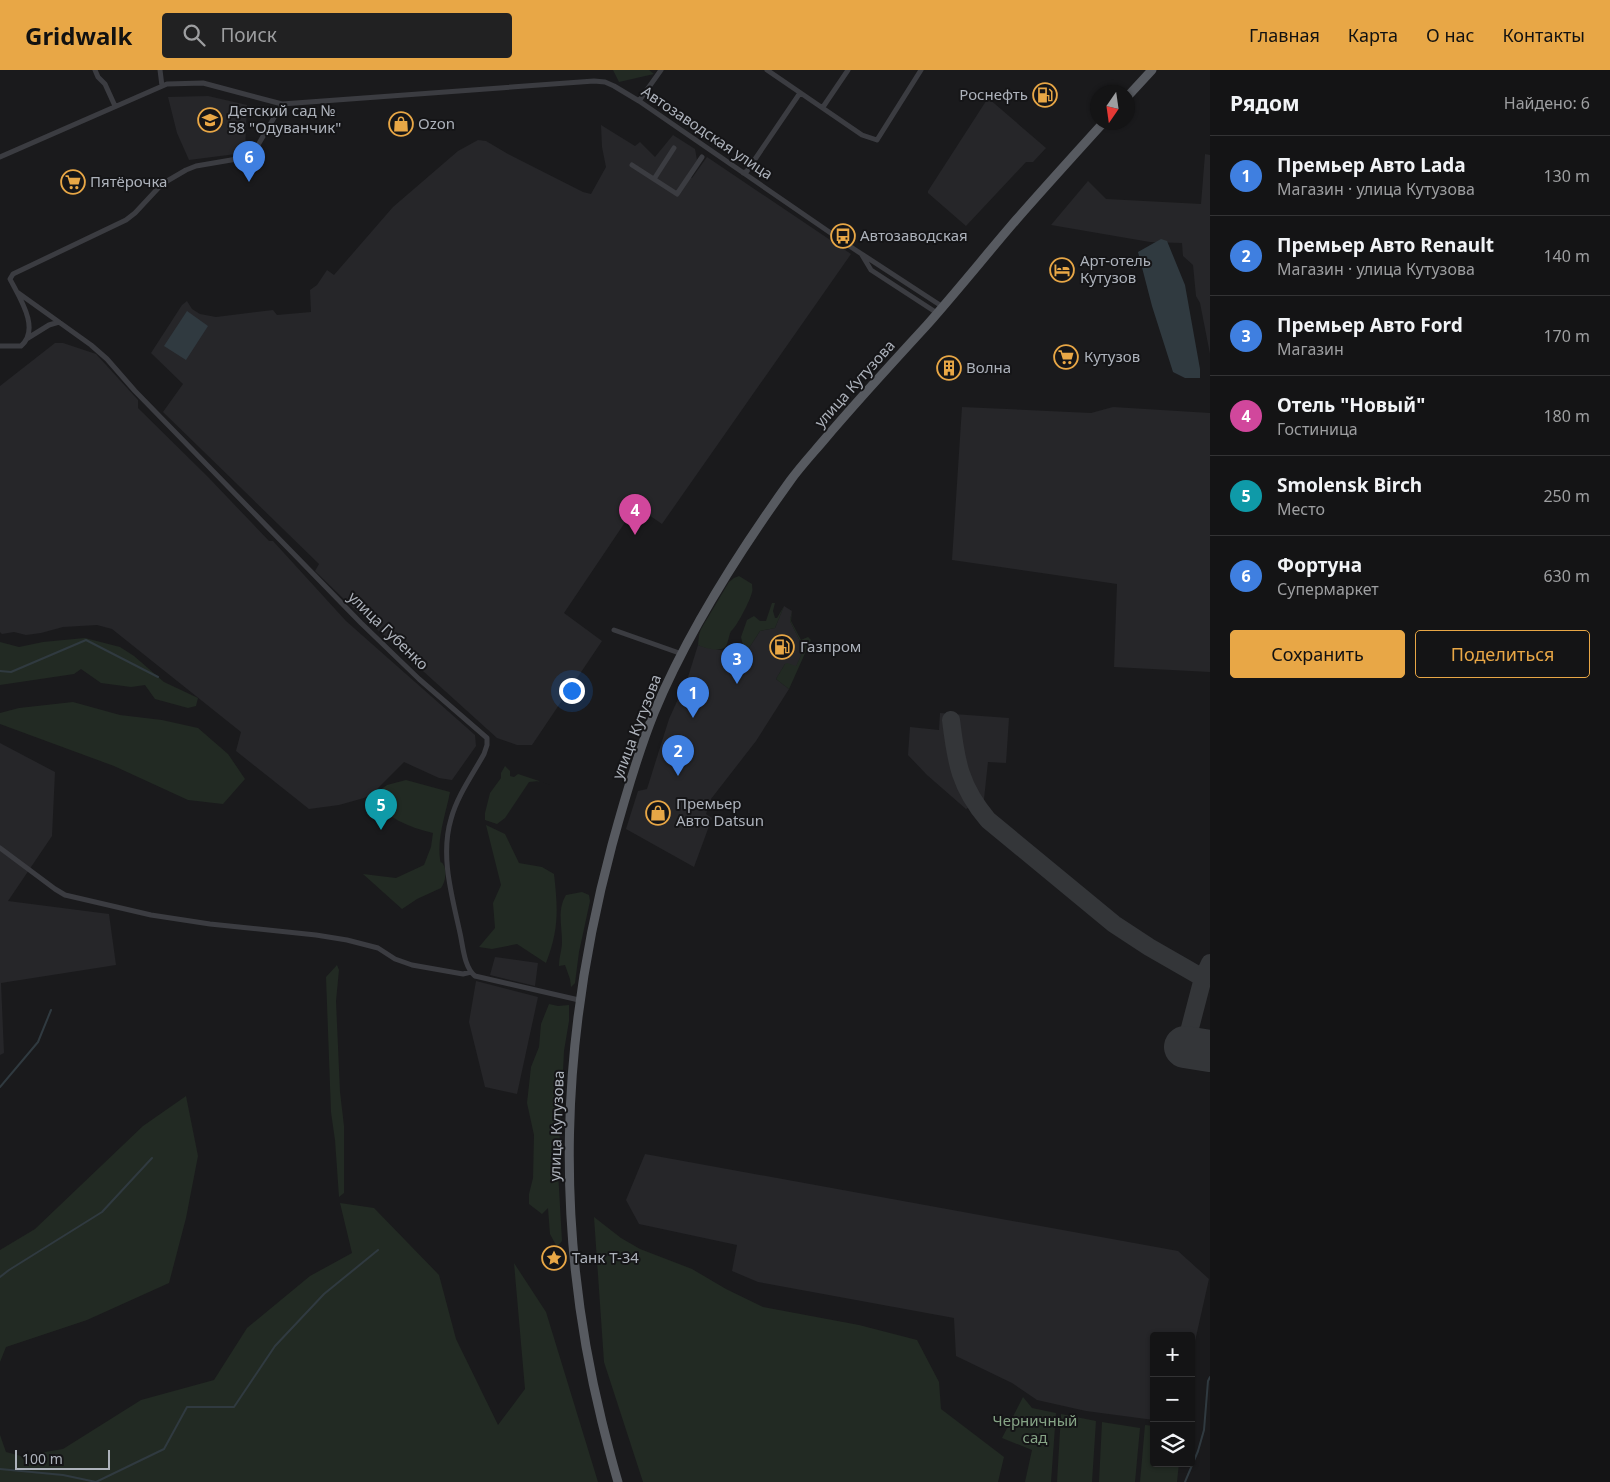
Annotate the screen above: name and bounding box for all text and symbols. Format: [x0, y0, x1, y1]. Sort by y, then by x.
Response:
search box [162, 13, 512, 58]
text: Gridwalk [25, 19, 132, 52]
icon: search [180, 21, 208, 49]
text: Поиск [220, 22, 277, 48]
text: Главная [1249, 23, 1320, 47]
text: Карта [1348, 23, 1398, 47]
text: О нас [1426, 23, 1474, 47]
text: Контакты [1502, 23, 1585, 47]
street label: Автозаводская улица [638, 81, 777, 184]
fuel station icon: Роснефть [1032, 82, 1058, 108]
place label: Роснефть [959, 84, 1028, 104]
north arrow [1090, 85, 1135, 130]
text: Рядом [1230, 89, 1300, 117]
text: Найдено: 6 [1504, 92, 1590, 114]
place label: Детский сад № 58 "Одуванчик" [228, 100, 341, 137]
school or university icon: Детский сад № 58 "Одуванчик" [197, 107, 223, 133]
shop icon: Ozon [388, 111, 414, 137]
place label: Ozon [418, 113, 455, 133]
pin: 6 [233, 141, 265, 182]
text: Премьер Авто Lada [1277, 152, 1466, 178]
text: 1 [1241, 165, 1251, 187]
text: 130 m [1543, 165, 1590, 187]
supermarket icon: Пятёрочка [60, 169, 86, 195]
place label: Пятёрочка [90, 171, 167, 191]
text: Магазин · улица Кутузова [1277, 178, 1475, 200]
bus stop icon: Автозаводская [830, 223, 856, 249]
place label: Автозаводская [860, 225, 968, 245]
text: Премьер Авто Renault [1277, 232, 1494, 258]
text: 2 [1241, 245, 1251, 267]
text: 140 m [1543, 245, 1590, 267]
place label: Арт-отель Кутузов [1080, 250, 1151, 287]
hotel icon: Арт-отель Кутузов [1049, 257, 1075, 283]
text: Магазин · улица Кутузова [1277, 258, 1475, 280]
text: Премьер Авто Ford [1277, 312, 1463, 338]
text: 3 [1241, 325, 1251, 347]
text: 170 m [1543, 325, 1590, 347]
street label: улица Кутузова [810, 335, 899, 431]
text: Магазин [1277, 338, 1344, 360]
supermarket icon: Кутузов [1053, 344, 1079, 370]
place label: Кутузов [1084, 346, 1140, 366]
building icon: Волна [936, 355, 962, 381]
place label: Волна [966, 357, 1011, 377]
text: Отель "Новый" [1277, 392, 1425, 418]
text: 4 [1241, 405, 1251, 427]
text: 180 m [1543, 405, 1590, 427]
text: Гостиница [1277, 418, 1358, 440]
text: Smolensk Birch [1277, 472, 1422, 498]
text: 5 [1241, 485, 1251, 507]
text: 250 m [1543, 485, 1590, 507]
pin: 4 [619, 494, 651, 535]
text: Место [1277, 498, 1325, 520]
text: Фортуна [1277, 552, 1362, 578]
text: 6 [1241, 565, 1251, 587]
text: 630 m [1543, 565, 1590, 587]
text: Супермаркет [1277, 578, 1379, 600]
street label: улица Губенко [344, 587, 433, 674]
button: Сохранить [1230, 630, 1405, 678]
button: Поделиться [1415, 630, 1590, 678]
fuel station icon: Газпром [769, 634, 795, 660]
place label: Газпром [800, 636, 861, 656]
pin: 3 [721, 643, 753, 684]
street label: улица Кутузова [607, 671, 665, 782]
pin: 1 [677, 677, 709, 718]
your location [559, 678, 585, 704]
pin: 2 [662, 735, 694, 776]
pin: 5 [365, 789, 397, 830]
place label: Премьер Авто Datsun [676, 793, 764, 830]
shop icon: Премьер Авто Datsun [645, 800, 671, 826]
street label: улица Кутузова [544, 1070, 568, 1182]
place icon: Танк Т-34 [541, 1245, 567, 1271]
place label: Танк Т-34 [572, 1247, 639, 1267]
map controls [1150, 1332, 1195, 1467]
button: + [1150, 1332, 1195, 1377]
button: − [1150, 1377, 1195, 1422]
park label: Черничный сад [993, 1410, 1077, 1447]
button: layers [1150, 1422, 1195, 1467]
scale bar [15, 1447, 110, 1470]
text: 100 m [22, 1449, 63, 1468]

